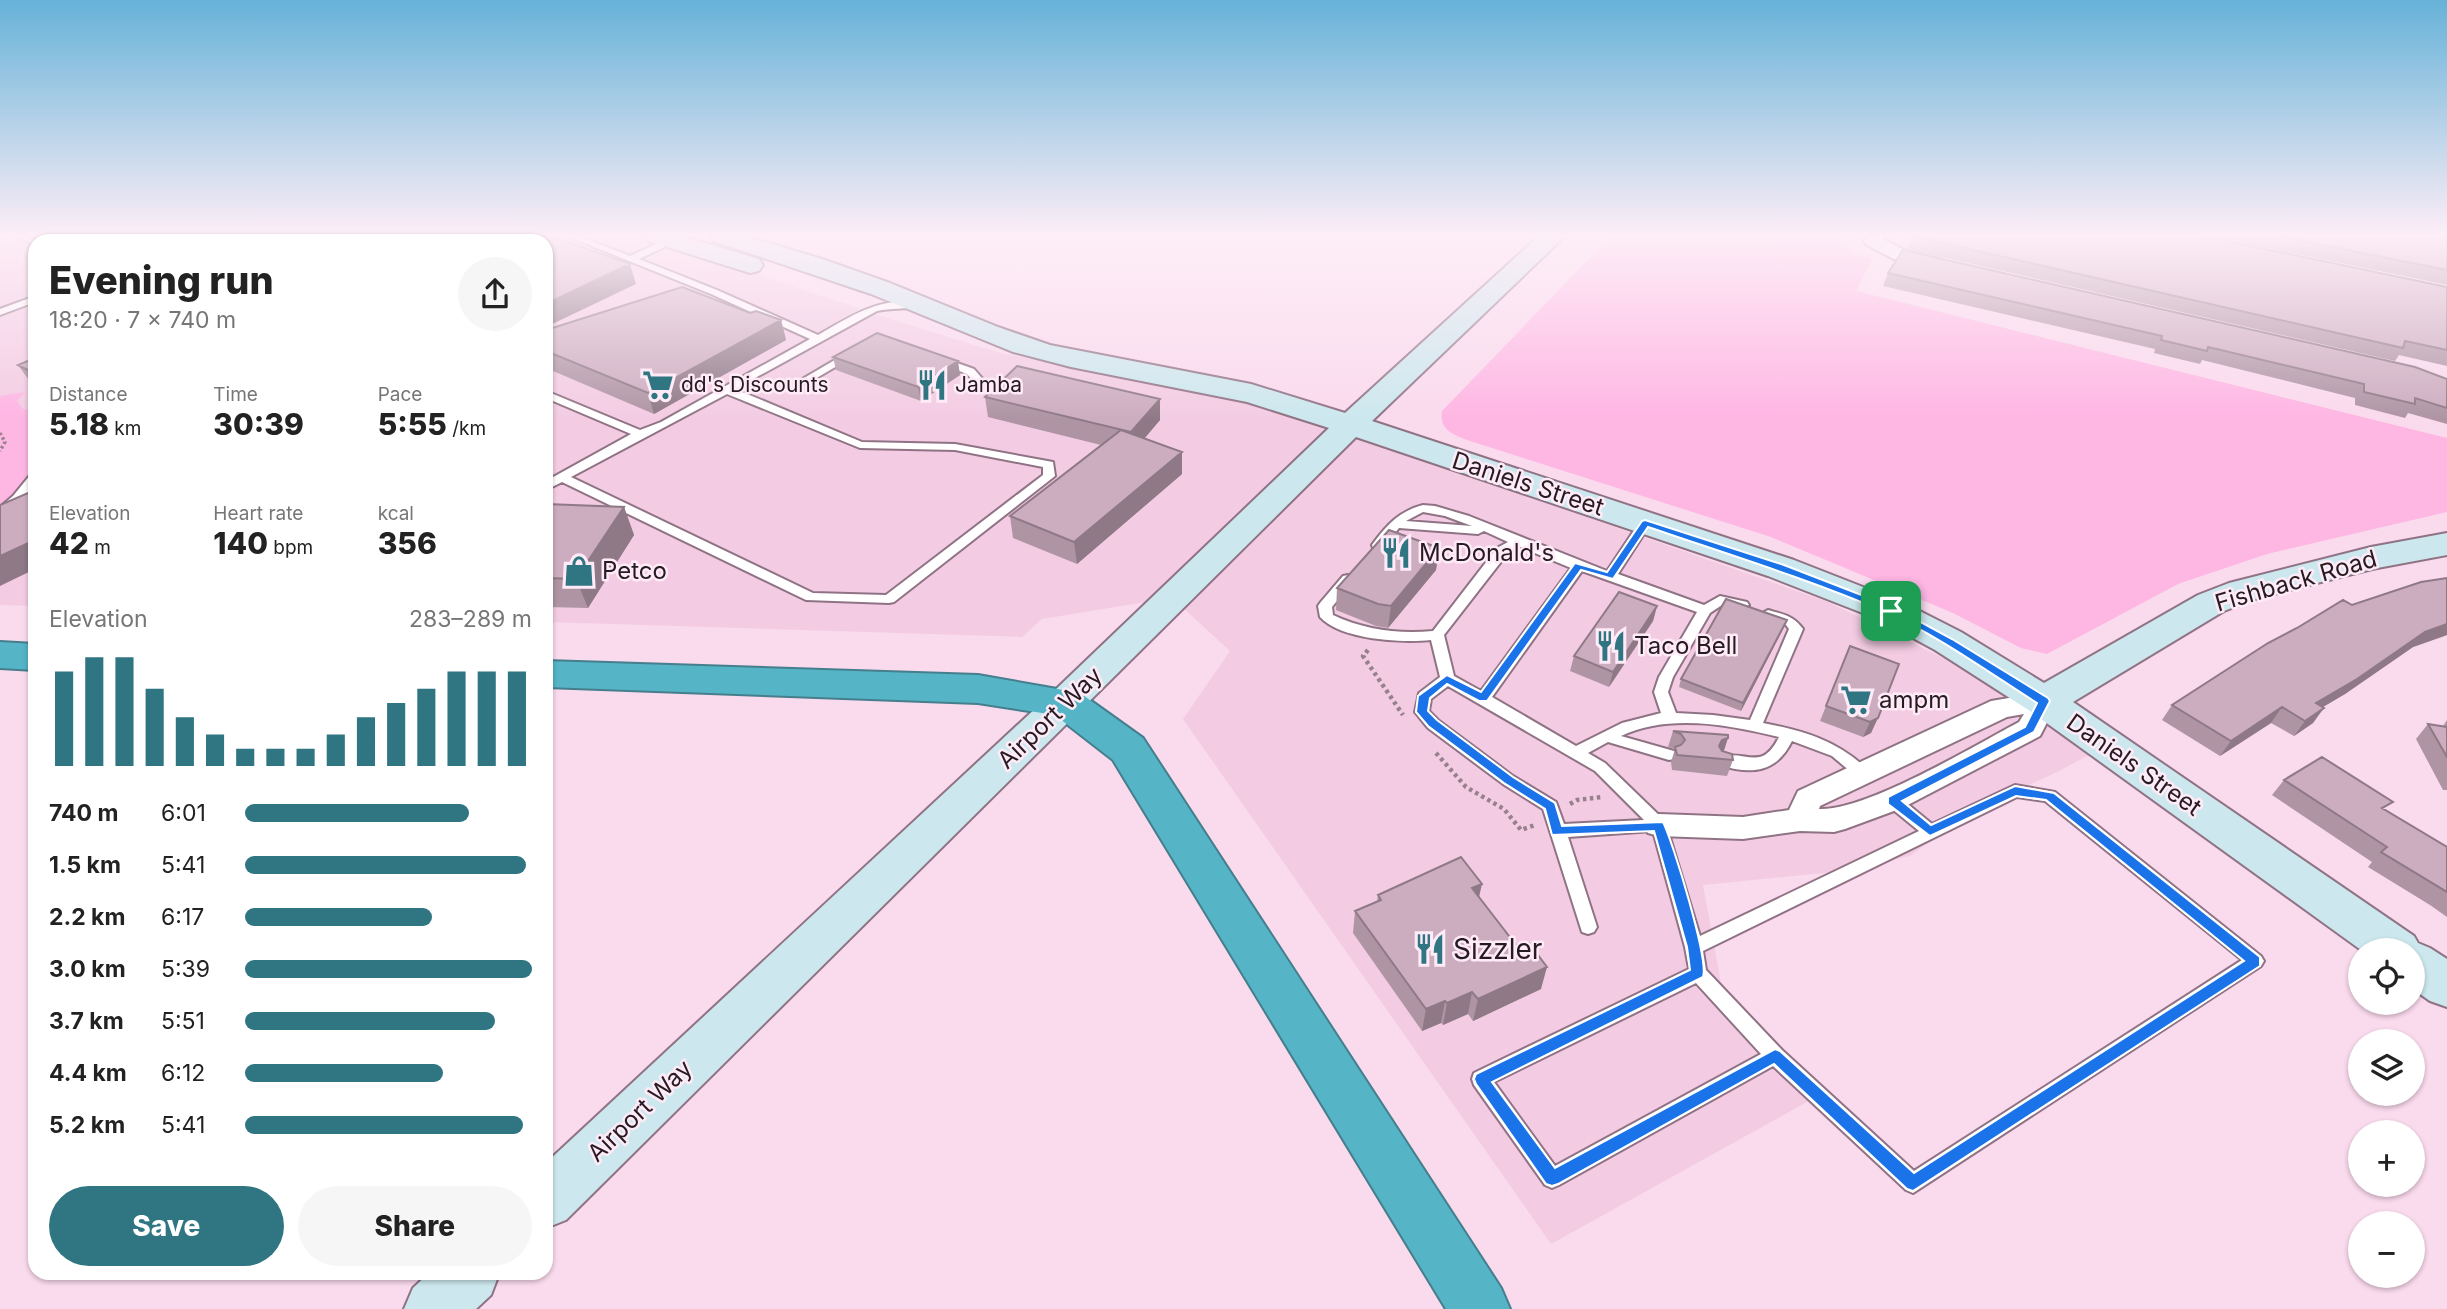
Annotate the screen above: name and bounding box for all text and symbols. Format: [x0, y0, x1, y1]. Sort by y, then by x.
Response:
text: Evening run [49, 257, 274, 303]
button: share [458, 257, 532, 331]
text: 18:20 · 7 × 740 m [49, 306, 236, 334]
supermarket icon: dd's Discounts [641, 368, 675, 402]
restaurant icon: Jamba [915, 368, 949, 402]
place label: dd's Discounts [681, 372, 829, 397]
place label: Jamba [955, 372, 1022, 397]
text: Distance [49, 383, 127, 406]
text: Time [213, 383, 258, 406]
text: Pace [378, 383, 422, 406]
text: 5.18 [49, 406, 109, 442]
text: 30:39 [213, 406, 304, 442]
text: 5:55 [378, 406, 447, 442]
text: km [109, 417, 141, 440]
text: /km [447, 417, 486, 440]
street label: Daniels Street [1449, 445, 1608, 522]
text: Elevation [49, 502, 130, 525]
text: Heart rate [213, 502, 303, 525]
text: kcal [378, 502, 414, 525]
text: 42 [49, 525, 89, 561]
text: 140 [213, 525, 268, 561]
text: 356 [378, 525, 437, 561]
text: m [89, 536, 111, 559]
text: bpm [268, 536, 313, 559]
restaurant icon: McDonald's [1379, 536, 1413, 570]
place label: McDonald's [1419, 538, 1554, 567]
street label: Fishback Road [2212, 544, 2380, 617]
shop icon: Petco [562, 554, 596, 588]
place label: Petco [602, 556, 667, 585]
pin [1861, 581, 1921, 641]
icon: arrive [1872, 592, 1910, 630]
text: Elevation [49, 605, 148, 633]
text: 283–289 m [409, 605, 532, 633]
restaurant icon: Taco Bell [1594, 629, 1628, 663]
place label: Taco Bell [1634, 631, 1737, 660]
street label: Airport Way [991, 661, 1108, 775]
supermarket icon: ampm [1839, 683, 1873, 717]
place label: ampm [1879, 685, 1949, 714]
street label: Daniels Street [2061, 707, 2207, 822]
text: 740 m [49, 799, 119, 827]
text: 6:01 [161, 799, 206, 827]
text: 1.5 km [49, 851, 121, 879]
text: 5:41 [161, 851, 205, 879]
text: 2.2 km [49, 903, 125, 931]
text: 6:17 [161, 903, 204, 931]
restaurant icon: Sizzler [1413, 932, 1447, 966]
place label: Sizzler [1453, 932, 1542, 966]
map controls [2348, 938, 2425, 1288]
button: locate [2348, 938, 2425, 1015]
text: 3.0 km [49, 955, 126, 983]
text: 5:39 [161, 955, 210, 983]
text: 3.7 km [49, 1007, 124, 1035]
text: 5:51 [161, 1007, 205, 1035]
button: layers [2348, 1029, 2425, 1106]
street label: Airport Way [581, 1054, 698, 1168]
text: 4.4 km [49, 1059, 127, 1087]
text: 6:12 [161, 1059, 205, 1087]
text: 5.2 km [49, 1111, 125, 1139]
text: 5:41 [161, 1111, 205, 1139]
button: + [2348, 1120, 2425, 1197]
button: Save [49, 1186, 284, 1266]
button: Share [298, 1186, 532, 1266]
button: − [2348, 1211, 2425, 1288]

